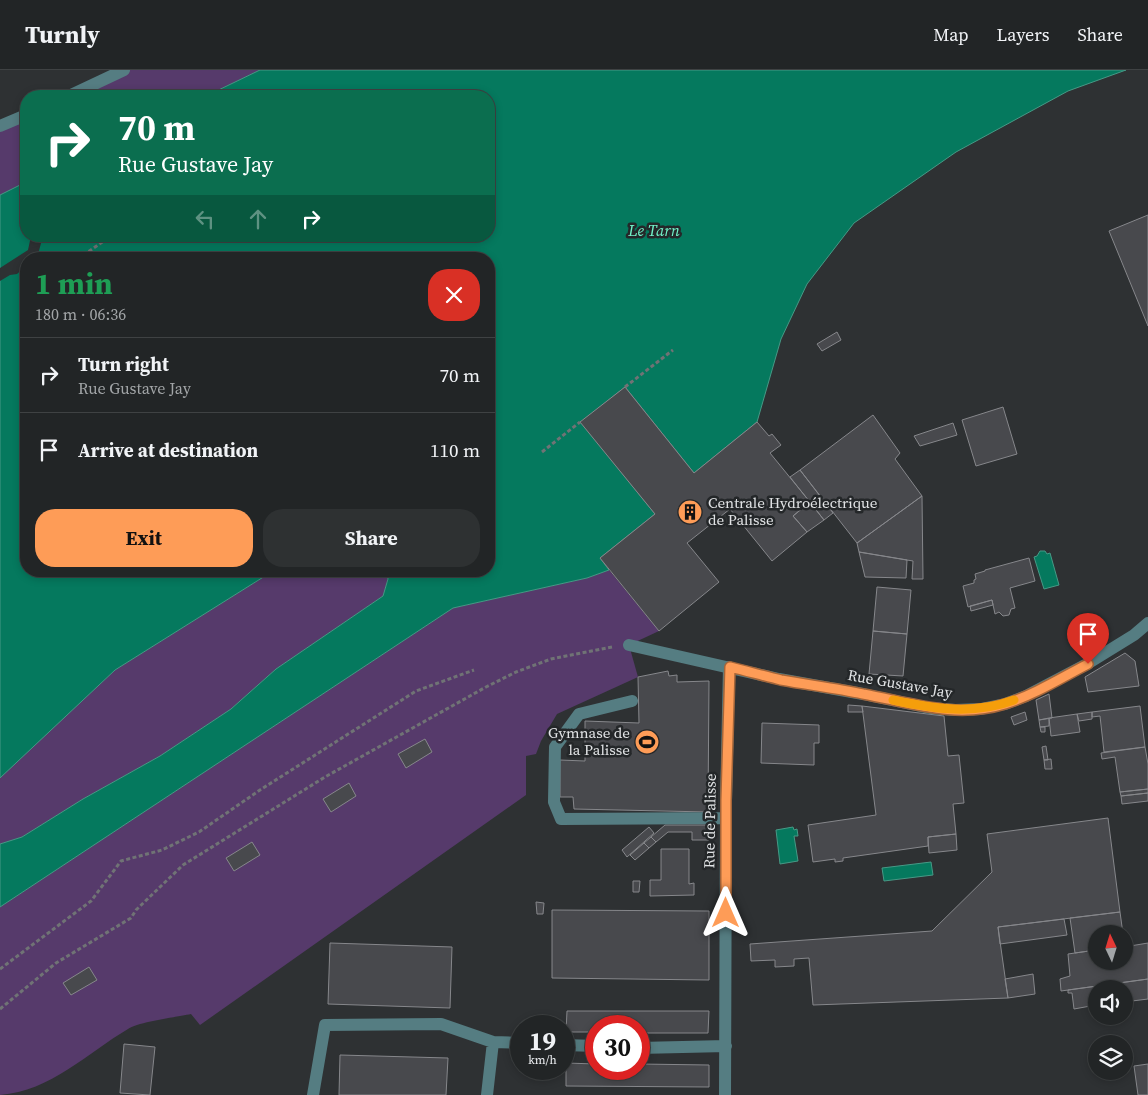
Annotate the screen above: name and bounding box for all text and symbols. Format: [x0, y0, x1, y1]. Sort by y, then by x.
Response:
text: Turnly [25, 18, 100, 51]
text: Map [933, 22, 968, 47]
text: Layers [996, 22, 1049, 47]
text: Share [1077, 22, 1123, 47]
text: 70 m [118, 104, 195, 152]
icon: right [35, 110, 100, 175]
text: Rue Gustave Jay [118, 149, 273, 179]
icon: left [191, 205, 219, 233]
icon: ahead [244, 205, 272, 233]
icon: right [297, 205, 325, 233]
water label: Le Tarn [627, 219, 680, 241]
text: 1 min [35, 263, 113, 304]
button: close [428, 269, 480, 321]
text: 180 m · 06:36 [35, 303, 126, 325]
text: Turn right [78, 351, 169, 377]
icon: right [35, 361, 63, 389]
text: 70 m [439, 362, 480, 388]
text: Rue Gustave Jay [78, 377, 191, 399]
icon: arrive [35, 436, 63, 464]
text: Arrive at destination [78, 437, 258, 463]
text: 110 m [430, 437, 480, 463]
place label: Centrale Hydroélectrique de Palisse [708, 492, 878, 530]
building icon: Centrale Hydroélectrique de Palisse [677, 499, 703, 525]
button: Exit [35, 509, 253, 567]
button: Share [263, 509, 480, 567]
pin [1067, 613, 1109, 664]
icon: arrive [1074, 620, 1102, 648]
street label: Rue Gustave Jay [846, 664, 954, 703]
place label: Gymnase de la Palisse [548, 722, 630, 760]
sports icon: Gymnase de la Palisse [634, 729, 660, 755]
street label: Rue de Palisse [698, 773, 721, 869]
position arrow [699, 886, 751, 938]
north arrow [1088, 925, 1132, 970]
map controls [1088, 925, 1133, 1080]
button: sound [1088, 980, 1133, 1025]
speed limit sign: 30 [585, 1015, 650, 1080]
text: 19 [529, 1024, 556, 1058]
button: layers [1088, 1035, 1133, 1080]
text: km/h [528, 1052, 557, 1068]

